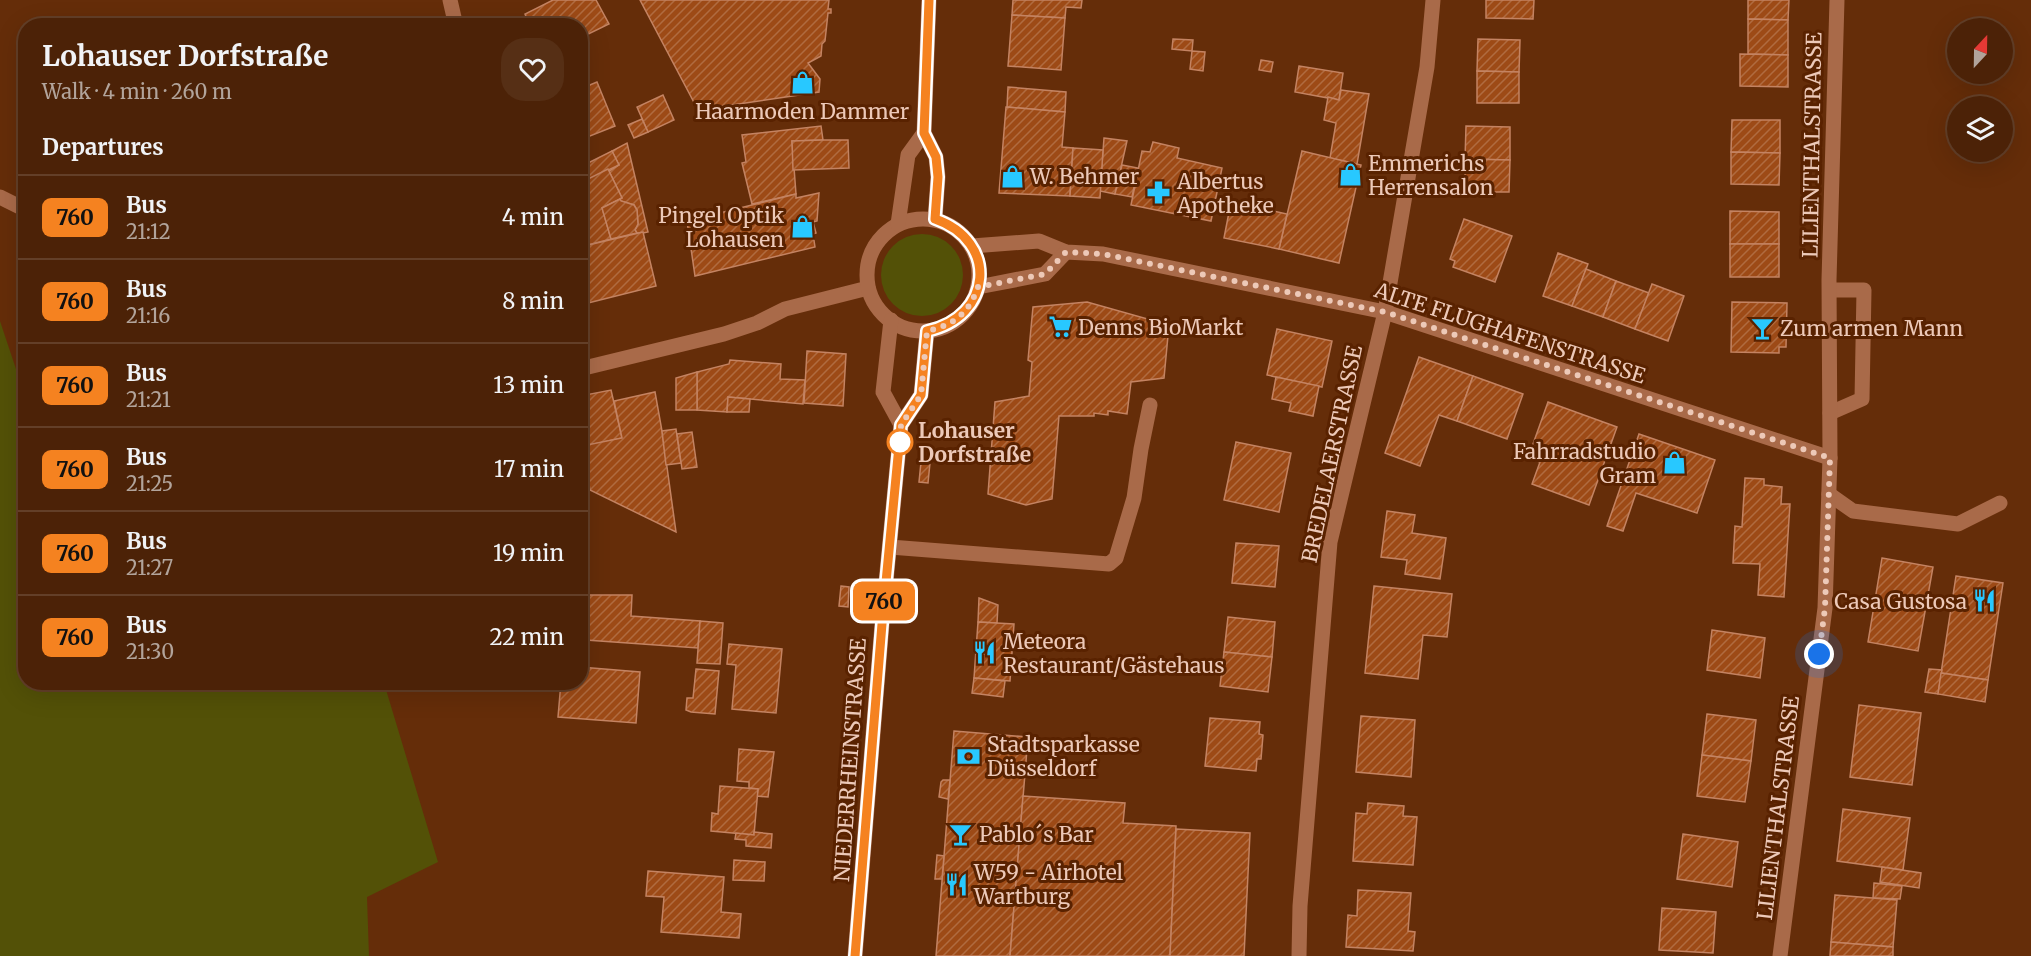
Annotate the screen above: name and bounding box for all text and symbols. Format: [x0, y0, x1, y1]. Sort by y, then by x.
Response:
north arrow [1947, 18, 2013, 84]
map controls [1947, 18, 2013, 162]
street label: LILIENTHALSTRASSE [1797, 31, 1827, 258]
text: Lohauser Dorfstraße [42, 38, 328, 74]
button: heart [501, 38, 564, 101]
shop icon: Haarmoden Dammer [789, 70, 815, 96]
text: Walk · 4 min · 260 m [42, 79, 232, 104]
button: layers [1947, 96, 2013, 162]
place label: Haarmoden Dammer [695, 98, 909, 125]
text: Departures [42, 133, 164, 161]
place label: Emmerichs Herrensalon [1368, 150, 1494, 201]
shop icon: Emmerichs Herrensalon [1337, 162, 1363, 188]
shop icon: W. Behmer [999, 163, 1025, 189]
place label: W. Behmer [1029, 163, 1139, 190]
place label: Albertus Apotheke [1176, 168, 1274, 219]
pharmacy icon: Albertus Apotheke [1146, 180, 1172, 206]
text: Bus [126, 191, 167, 219]
place label: Pingel Optik Lohausen [658, 202, 785, 253]
text: 4 min [502, 203, 564, 231]
text: 760 [56, 204, 94, 231]
shop icon: Pingel Optik Lohausen [789, 214, 815, 240]
text: 21:12 [126, 219, 171, 244]
text: Bus [126, 275, 167, 303]
street label: ALTE FLUGHAFENSTRASSE [1370, 276, 1650, 390]
text: 8 min [502, 287, 564, 315]
text: 760 [56, 288, 94, 315]
text: 21:16 [126, 303, 170, 328]
supermarket icon: Denns BioMarkt [1047, 314, 1073, 340]
place label: Denns BioMarkt [1078, 314, 1244, 341]
bar icon: Zum armen Mann [1749, 315, 1775, 341]
place label: Zum armen Mann [1780, 315, 1963, 342]
street label: BREDELAERSTRASSE [1296, 342, 1368, 565]
text: Bus [126, 359, 167, 387]
text: 13 min [493, 371, 564, 399]
text: 760 [56, 372, 94, 399]
text: 21:21 [126, 387, 171, 412]
place label: Lohauser Dorfstraße [918, 417, 1031, 468]
marker: Lohauser Dorfstraße [887, 429, 913, 455]
place label: Fahrradstudio Gram [1513, 438, 1656, 489]
text: Bus [126, 443, 167, 471]
shop icon: Fahrradstudio Gram [1661, 450, 1687, 476]
text: 17 min [494, 455, 564, 483]
text: 760 [56, 456, 94, 483]
text: 21:25 [126, 471, 173, 496]
text: Bus [126, 527, 167, 555]
text: 19 min [493, 539, 564, 567]
text: 760 [56, 540, 94, 567]
text: 21:27 [126, 555, 173, 580]
line badge: 760 [850, 582, 918, 620]
text: 760 [865, 588, 903, 615]
place label: Casa Gustosa [1834, 588, 1967, 615]
restaurant icon: Casa Gustosa [1972, 588, 1998, 614]
text: Bus [126, 611, 167, 639]
text: 22 min [490, 623, 564, 651]
text: 760 [56, 624, 94, 651]
place label: Meteora Restaurant/Gästehaus [1003, 628, 1224, 679]
street label: NIEDERRHEINSTRASSE [828, 637, 872, 883]
text: 21:30 [126, 639, 174, 664]
your location [1804, 639, 1834, 669]
restaurant icon: Meteora Restaurant/Gästehaus [972, 640, 998, 666]
street label: LILIENTHALSTRASSE [1751, 694, 1805, 922]
place label: Stadtsparkasse Düsseldorf [987, 731, 1140, 782]
bank icon: Stadtsparkasse Düsseldorf [956, 743, 982, 769]
bar icon: Pablo´s Bar [948, 821, 974, 847]
place label: Pablo´s Bar [979, 821, 1094, 848]
place label: W59 - Airhotel Wartburg [973, 859, 1124, 910]
restaurant icon: W59 - Airhotel Wartburg [943, 871, 969, 897]

